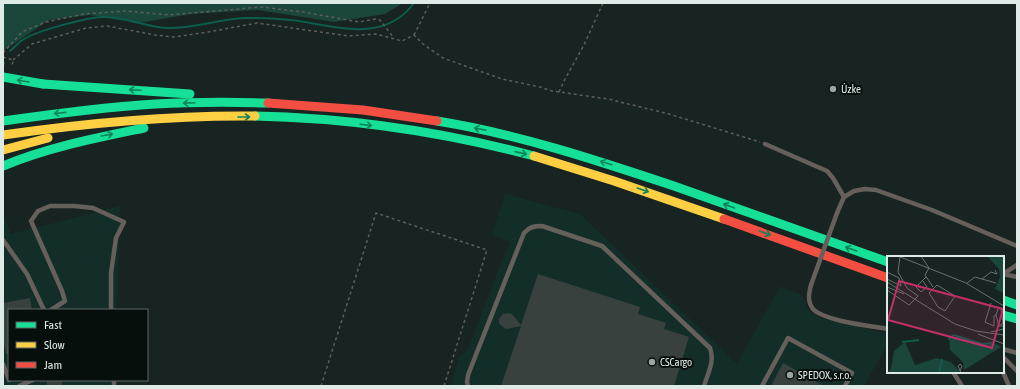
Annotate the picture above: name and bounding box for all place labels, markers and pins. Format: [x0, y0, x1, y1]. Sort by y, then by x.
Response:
place label: Úzke [841, 83, 861, 95]
marker: Úzke [828, 84, 838, 94]
place label: CSCargo [660, 356, 692, 368]
marker: CSCargo [647, 357, 657, 367]
place label: SPEDOX, s.r.o. [798, 369, 851, 381]
marker: SPEDOX, s.r.o. [785, 370, 795, 380]

